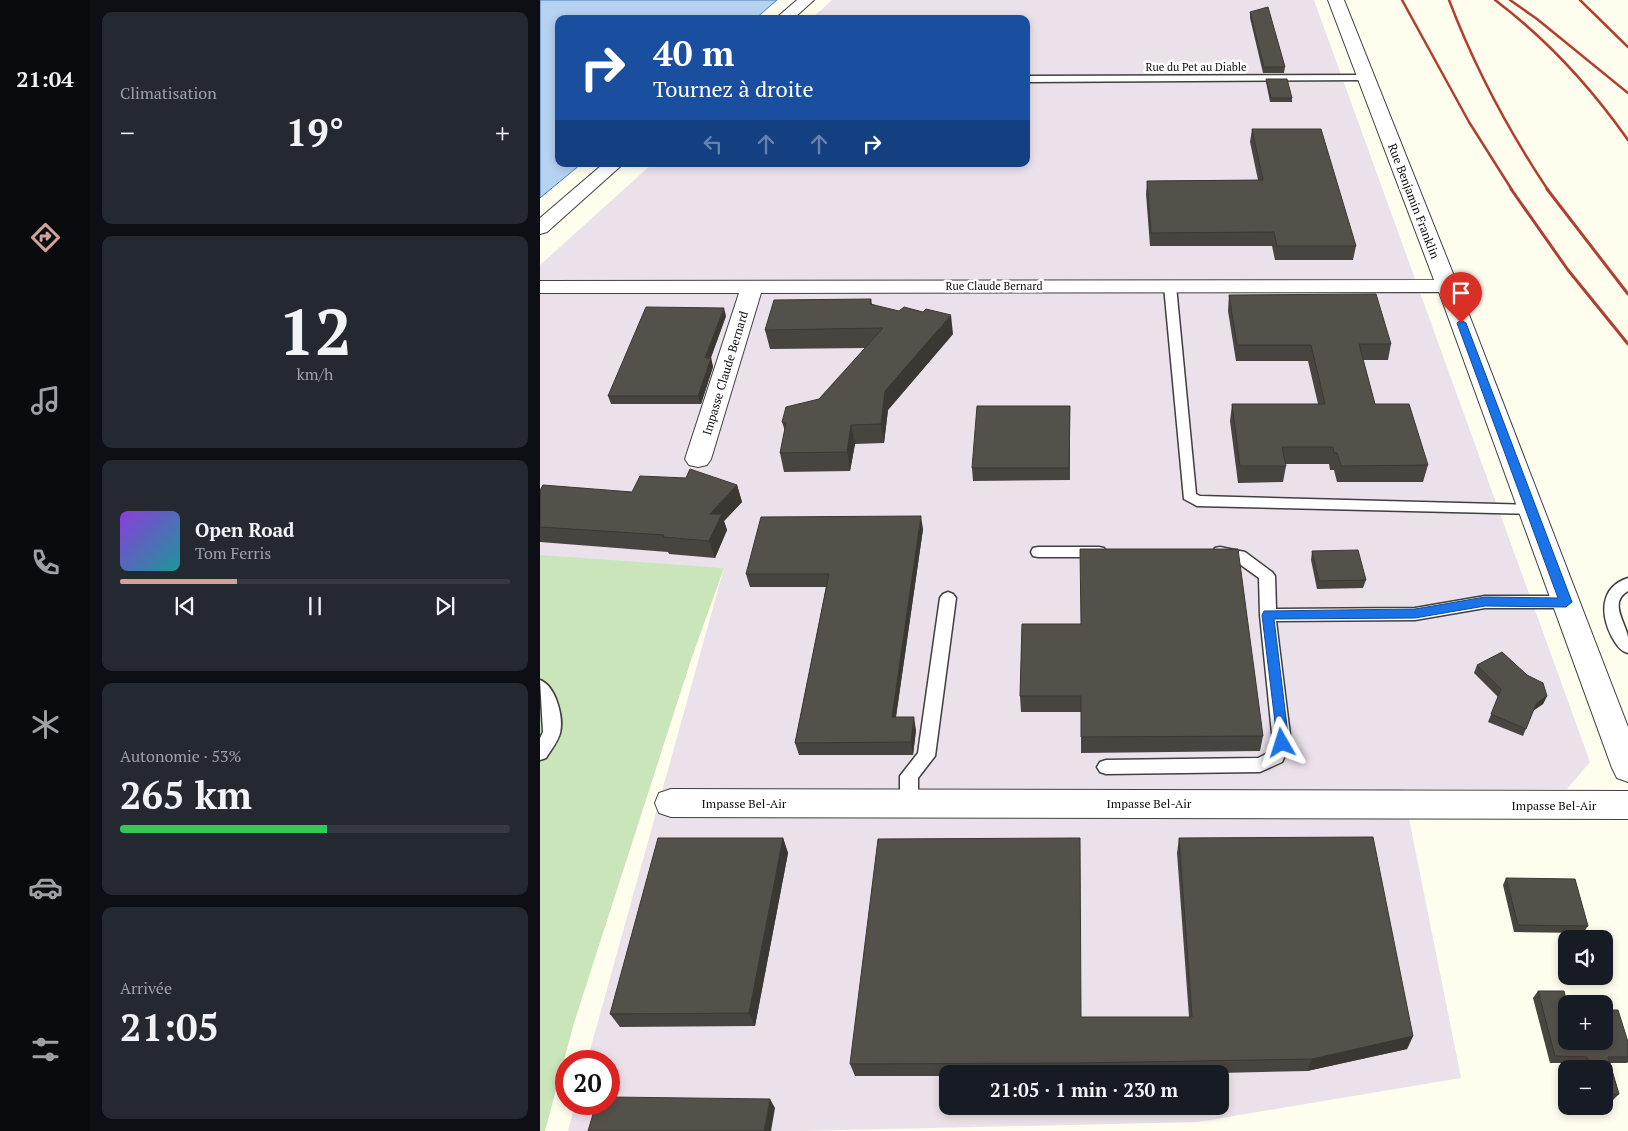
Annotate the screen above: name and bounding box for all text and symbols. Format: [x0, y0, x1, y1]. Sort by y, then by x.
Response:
text: 40 m [653, 30, 734, 76]
icon: right [570, 35, 635, 100]
street label: Rue du Pet au Diable [1145, 60, 1247, 74]
text: 21:04 [16, 64, 74, 93]
text: Tournez à droite [653, 74, 814, 103]
text: Climatisation [120, 82, 217, 104]
text: 19° [286, 107, 344, 157]
text: − [120, 114, 135, 151]
text: + [495, 114, 510, 151]
icon: left [699, 130, 727, 158]
icon: ahead [752, 130, 780, 158]
icon: ahead [805, 130, 833, 158]
icon: right [858, 130, 886, 158]
street label: Rue Benjamin Franklin [1385, 141, 1443, 261]
icon: directions [28, 220, 63, 255]
pin [1440, 272, 1482, 323]
street label: Rue Claude Bernard [945, 279, 1043, 293]
icon: arrive [1447, 279, 1475, 307]
text: 12 [278, 287, 352, 374]
street label: Impasse Claude Bernard [699, 309, 751, 437]
text: km/h [297, 363, 333, 385]
icon: music [28, 383, 63, 418]
text: Open Road [195, 517, 295, 542]
text: Tom Ferris [195, 542, 271, 564]
icon: phone [28, 545, 63, 580]
icon: previous [171, 592, 199, 620]
icon: pause [301, 592, 329, 620]
icon: next [431, 592, 459, 620]
icon: climate [28, 707, 63, 742]
position arrow [1255, 716, 1307, 768]
text: Autonomie · 53% [120, 745, 242, 767]
text: 265 km [120, 770, 252, 820]
street label: Impasse Bel-Air [702, 796, 787, 811]
street label: Impasse Bel-Air [1107, 796, 1192, 811]
street label: Impasse Bel-Air [1512, 798, 1597, 813]
icon: car [28, 870, 63, 905]
map controls [1558, 930, 1613, 1115]
button: sound [1558, 930, 1613, 985]
text: Arrivée [120, 977, 172, 999]
button: + [1558, 995, 1613, 1050]
text: 21:05 [120, 1002, 219, 1052]
icon: filters [28, 1032, 63, 1067]
speed limit sign: 20 [555, 1050, 620, 1115]
button: − [1558, 1060, 1613, 1115]
text: 21:05 · 1 min · 230 m [990, 1077, 1178, 1102]

